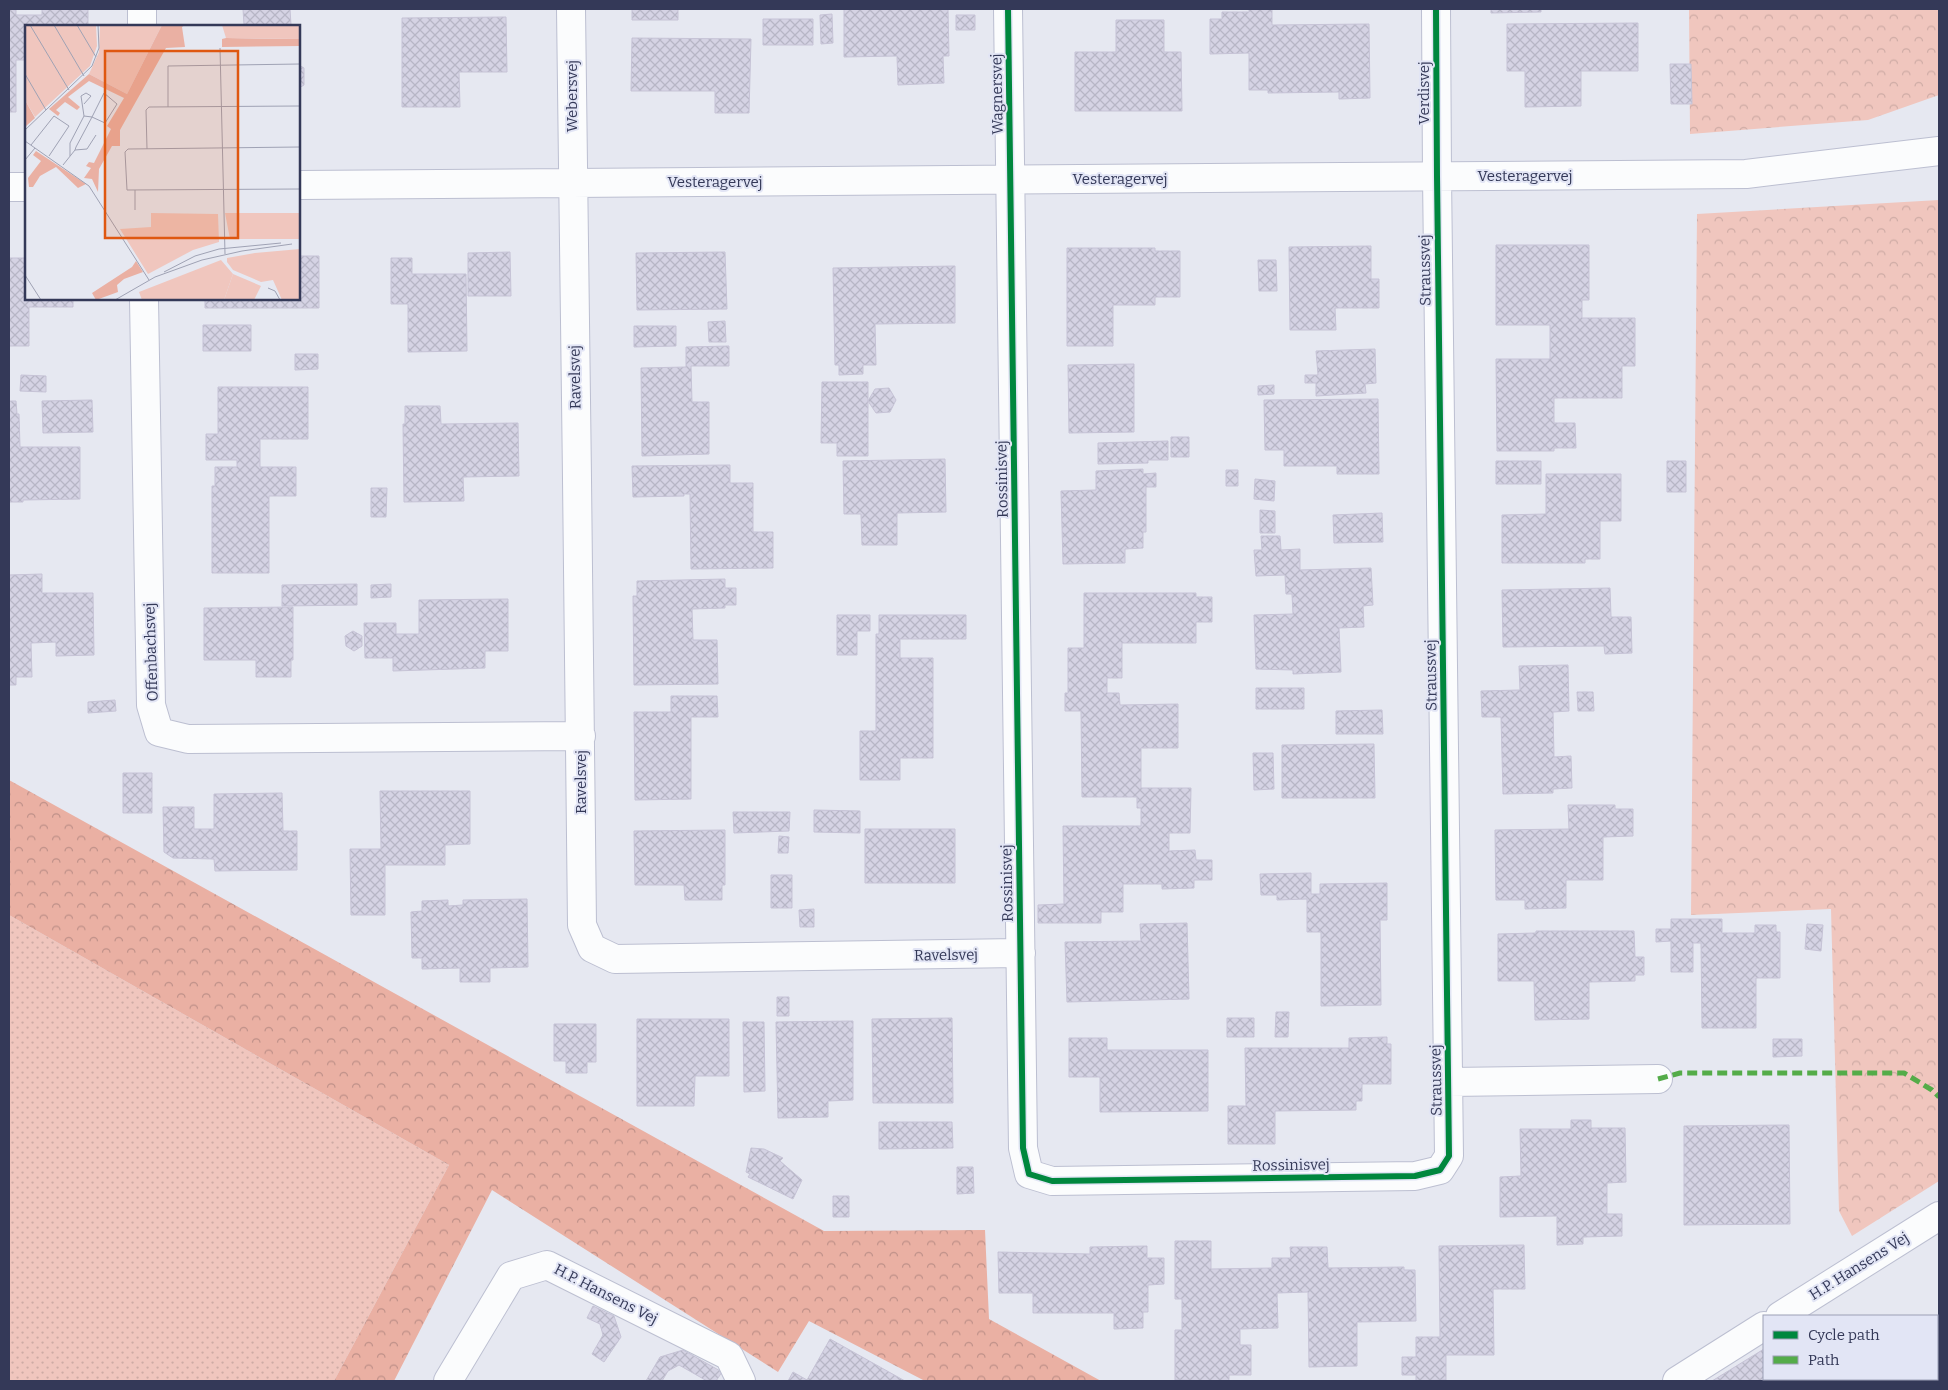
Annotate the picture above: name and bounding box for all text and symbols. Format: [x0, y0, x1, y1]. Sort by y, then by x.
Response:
inset map [25, 25, 300, 300]
street label: Wagnersvej [987, 53, 1007, 135]
street label: Webersvej [563, 60, 581, 132]
street label: Verdisvej [1415, 61, 1433, 125]
street label: Vesteragervej [1477, 167, 1573, 185]
street label: Vesteragervej [1072, 170, 1168, 188]
street label: Vesteragervej [667, 173, 763, 191]
street label: Straussvej [1415, 234, 1435, 306]
street label: Ravelsvej [565, 345, 585, 409]
street label: Rossinisvej [992, 440, 1012, 518]
street label: Offenbachsvej [140, 602, 162, 702]
street label: Straussvej [1421, 639, 1441, 711]
street label: Ravelsvej [572, 750, 590, 814]
street label: Rossinisvej [997, 844, 1017, 922]
street label: Ravelsvej [914, 945, 978, 965]
street label: Straussvej [1426, 1044, 1446, 1116]
street label: Rossinisvej [1252, 1155, 1330, 1175]
street label: H.P. Hansens Vej [1806, 1228, 1912, 1304]
street label: H.P. Hansens Vej [551, 1260, 661, 1328]
legend [1763, 1315, 1938, 1380]
text: Cycle path [1808, 1326, 1880, 1344]
text: Path [1808, 1351, 1840, 1369]

